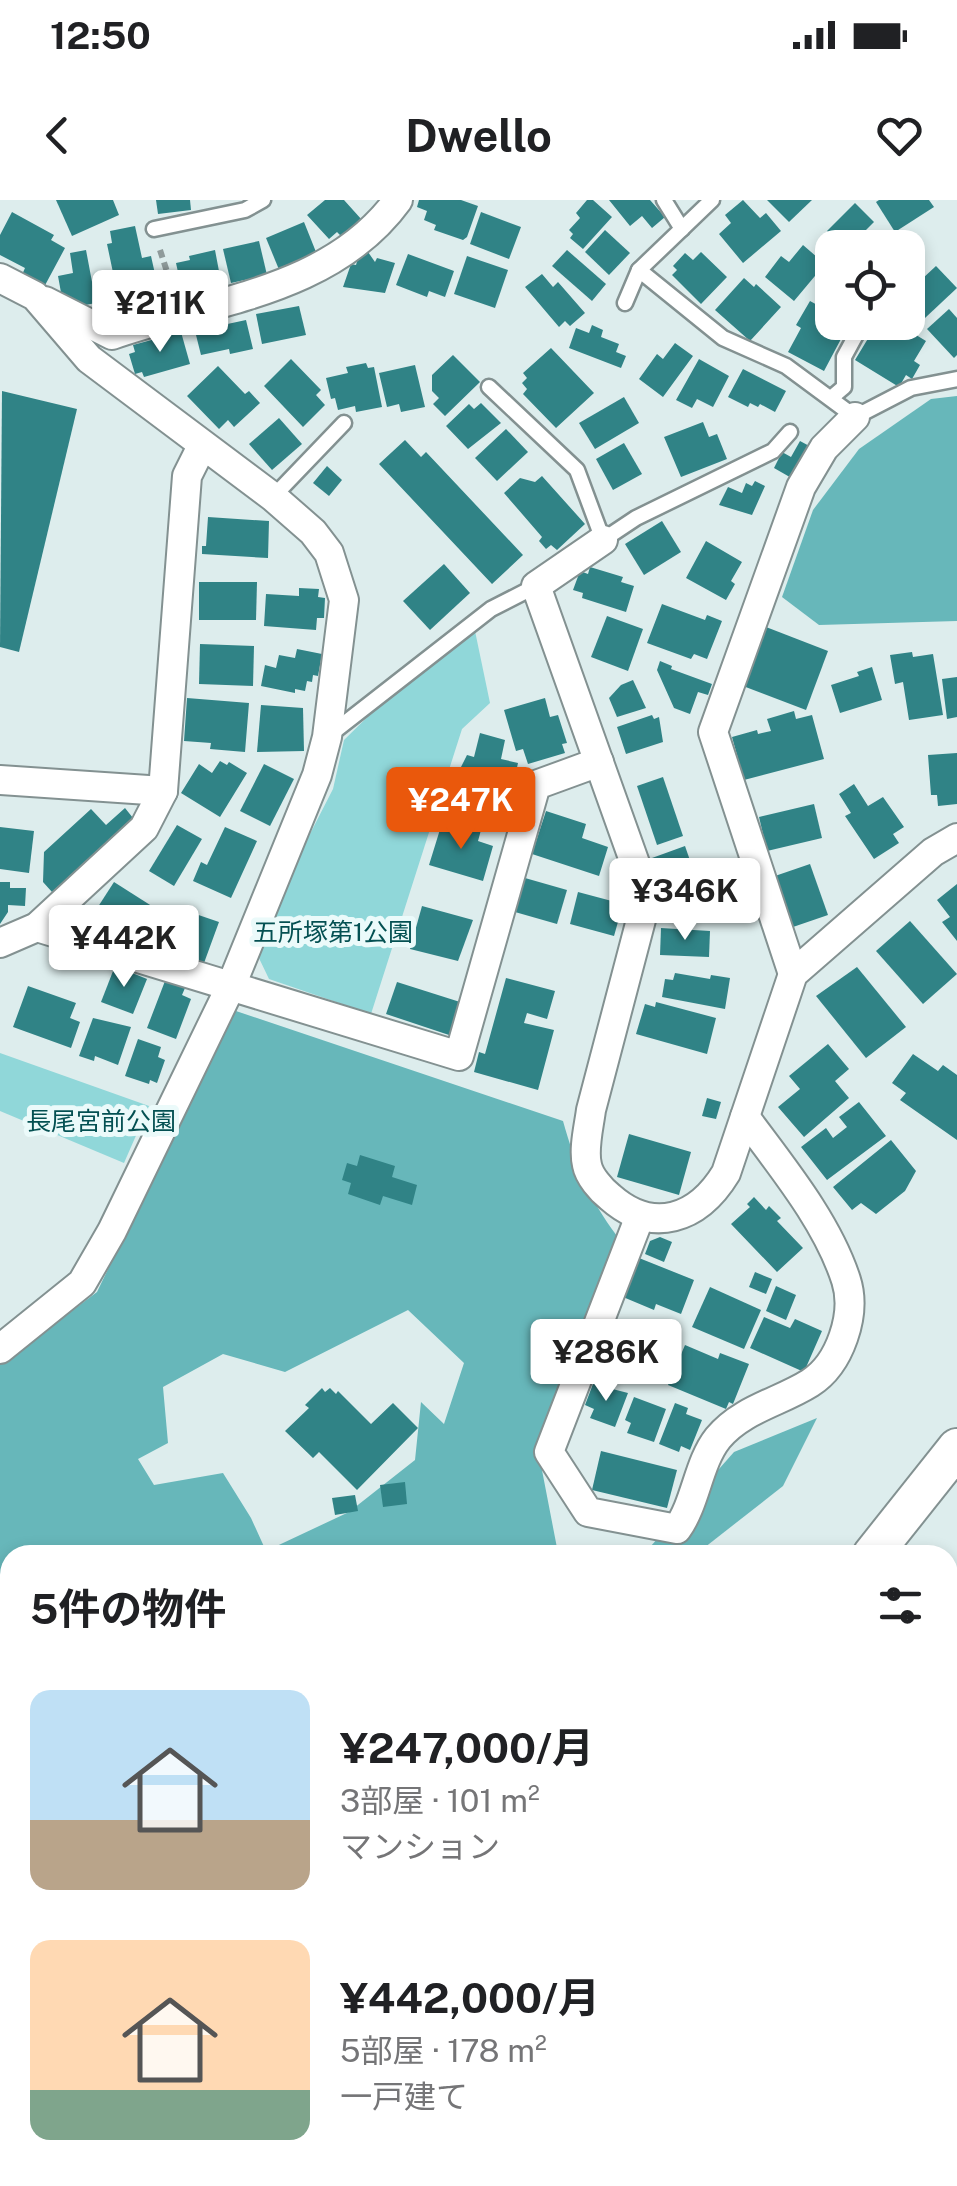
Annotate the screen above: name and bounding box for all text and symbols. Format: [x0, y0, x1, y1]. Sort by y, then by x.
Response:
text: 12:50 [50, 13, 151, 58]
icon: back [30, 108, 85, 163]
icon: heart [872, 108, 927, 163]
text: Dwello [405, 109, 552, 162]
map controls [815, 230, 925, 340]
button: locate [815, 230, 925, 340]
pin: ¥211K [90, 270, 230, 355]
text: ¥211K [114, 284, 206, 321]
pin: ¥247K [391, 767, 531, 852]
text: ¥247K [408, 781, 514, 818]
pin: ¥346K [615, 858, 755, 943]
text: ¥346K [631, 872, 739, 909]
pin: ¥442K [54, 905, 194, 990]
park label: 五所塚第1公園 [253, 917, 413, 947]
text: ¥442K [71, 919, 177, 956]
park label: 長尾宮前公園 [26, 1106, 176, 1136]
pin: ¥286K [536, 1319, 676, 1404]
text: ¥286K [553, 1333, 659, 1370]
icon: filters [873, 1578, 928, 1633]
text: 5件の物件 [30, 1584, 226, 1633]
text: ¥247,000/月 [340, 1723, 594, 1772]
icon: home [110, 1730, 230, 1850]
text: 3部屋 · 101 m² [340, 1782, 540, 1819]
text: マンション [340, 1828, 500, 1865]
text: ¥442,000/月 [340, 1973, 600, 2022]
icon: home [110, 1980, 230, 2100]
text: 5部屋 · 178 m² [340, 2032, 547, 2069]
text: 一戸建て [340, 2078, 468, 2115]

